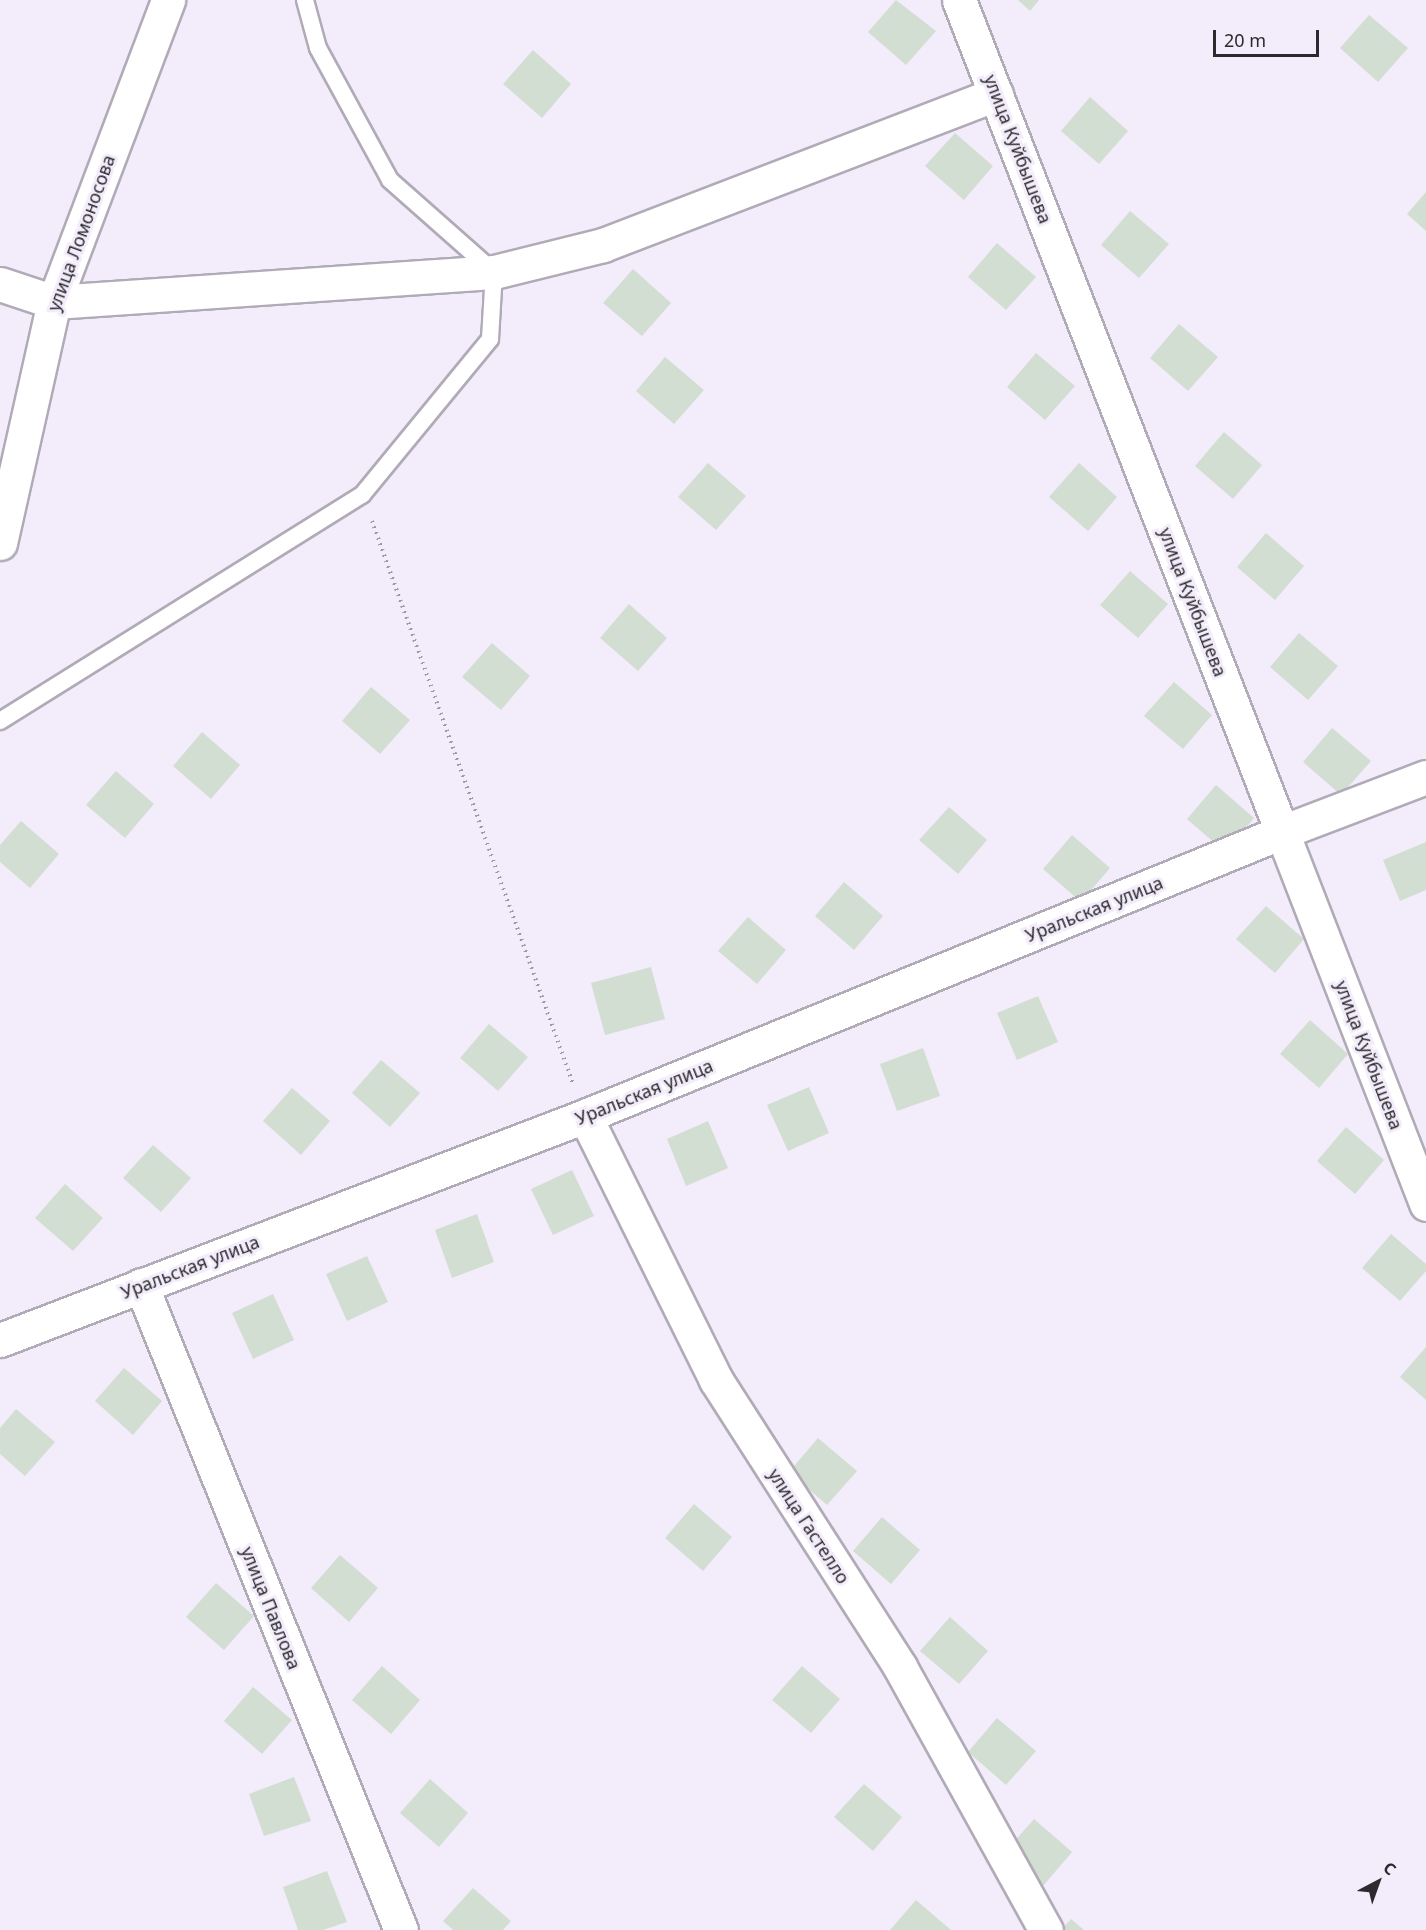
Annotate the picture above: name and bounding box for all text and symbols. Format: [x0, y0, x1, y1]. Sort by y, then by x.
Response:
scale bar [1216, 18, 1322, 56]
text: 20 m [1224, 28, 1266, 52]
street label: улица Куйбышева [980, 72, 1056, 226]
street label: улица Ломоносова [43, 152, 119, 314]
street label: улица Куйбышева [1155, 525, 1231, 679]
street label: Уральская улица [1022, 872, 1166, 946]
street label: улица Куйбышева [1331, 978, 1407, 1132]
street label: Уральская улица [572, 1055, 716, 1129]
street label: Уральская улица [118, 1231, 262, 1303]
street label: улица Гастелло [764, 1464, 854, 1588]
street label: улица Павлова [237, 1543, 305, 1673]
north arrow [1348, 1852, 1408, 1912]
text: С [1379, 1857, 1401, 1880]

